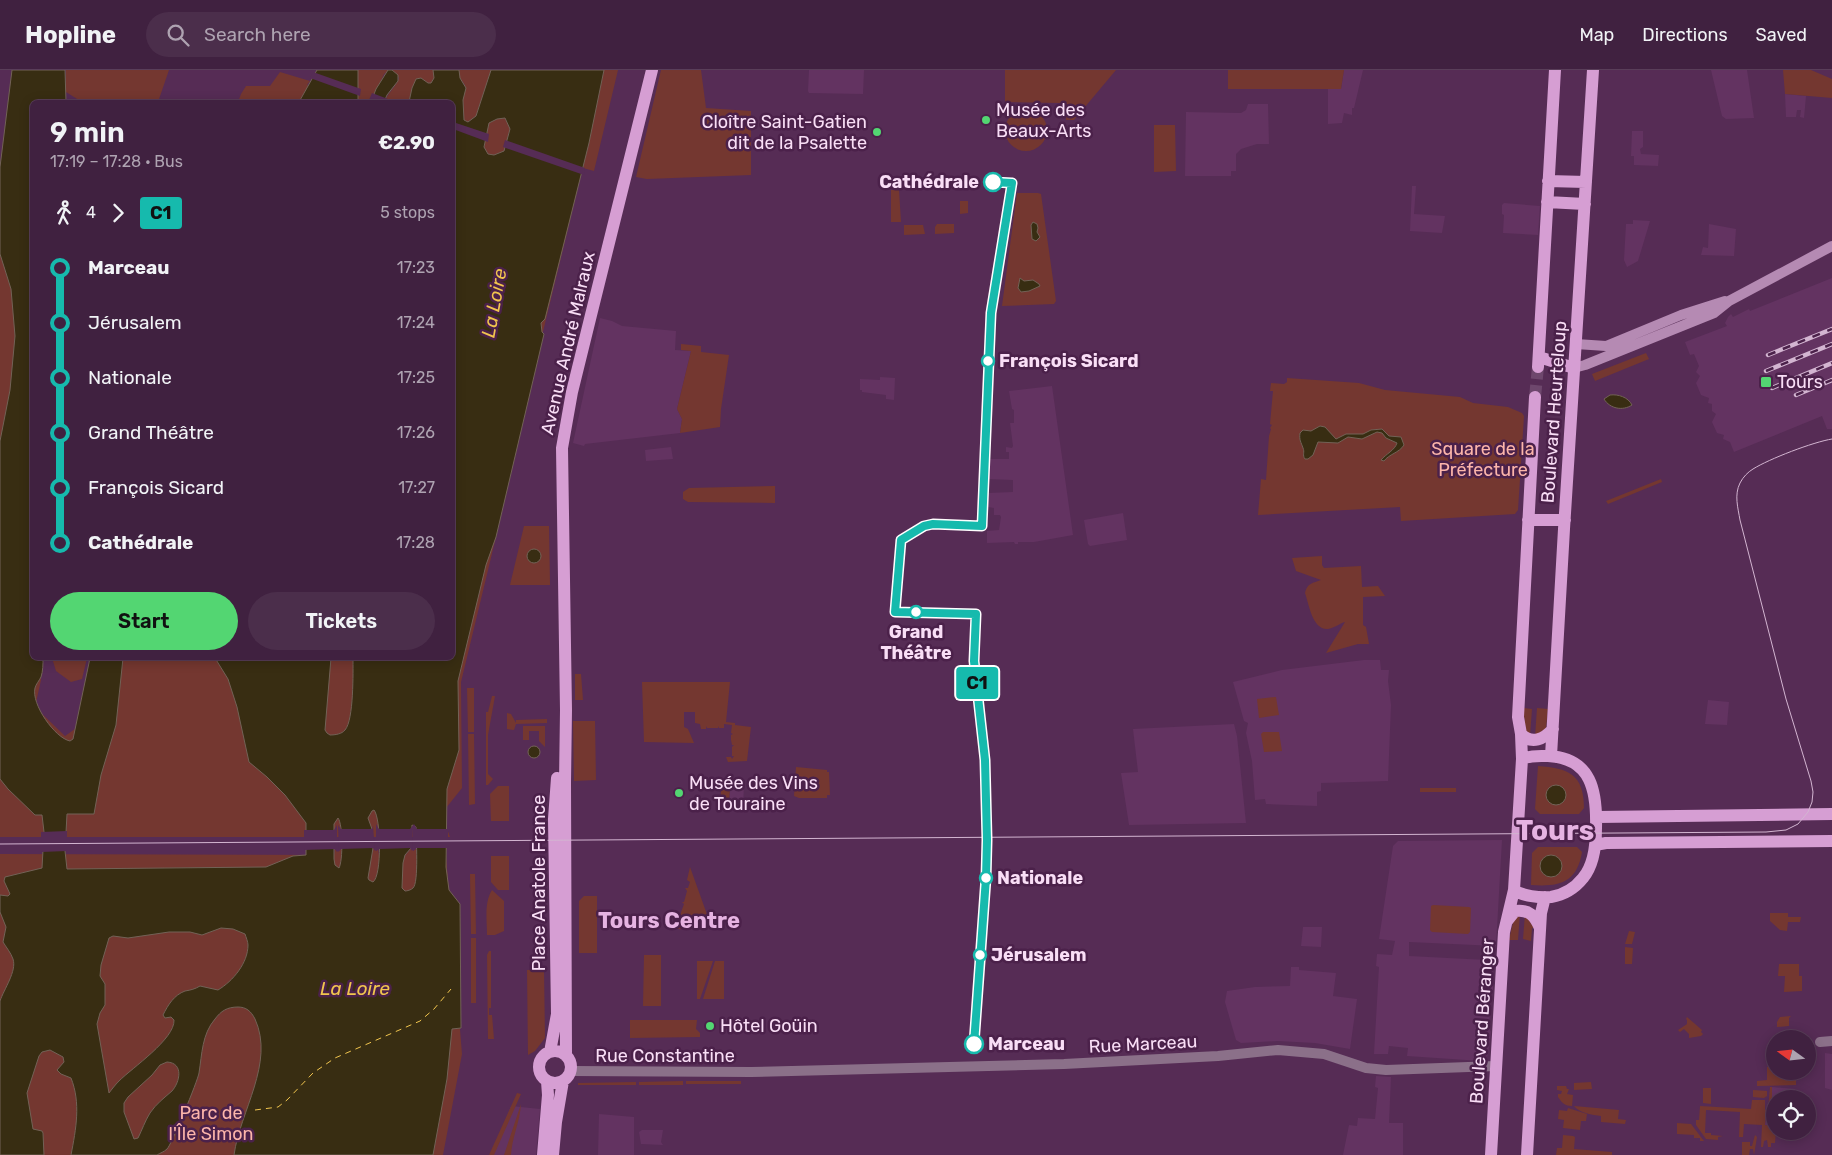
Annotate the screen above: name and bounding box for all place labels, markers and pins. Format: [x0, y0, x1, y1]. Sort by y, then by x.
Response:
place label: Musée des Beaux-Arts [996, 99, 1091, 142]
place label: Cloître Saint-Gatien dit de la Psalette [701, 111, 867, 154]
marker: Musée des Beaux-Arts [980, 114, 992, 126]
marker: Cloître Saint-Gatien dit de la Psalette [871, 126, 883, 138]
place label: Cathédrale [879, 171, 979, 193]
marker: Cathédrale [983, 172, 1003, 192]
place label: François Sicard [999, 350, 1139, 372]
marker: François Sicard [981, 354, 995, 368]
place label: Tours [1777, 371, 1823, 393]
marker: Tours [1759, 375, 1773, 389]
marker: Grand Théâtre [909, 605, 923, 619]
place label: Grand Théâtre [880, 621, 952, 664]
place label: Musée des Vins de Touraine [689, 772, 818, 815]
marker: Musée des Vins de Touraine [673, 787, 685, 799]
place label: Nationale [997, 867, 1083, 889]
marker: Nationale [979, 871, 993, 885]
place label: Jérusalem [991, 944, 1086, 966]
marker: Jérusalem [973, 948, 987, 962]
place label: Hôtel Goüin [720, 1015, 818, 1037]
marker: Hôtel Goüin [704, 1020, 716, 1032]
place label: Marceau [988, 1033, 1065, 1055]
marker: Marceau [964, 1034, 984, 1054]

